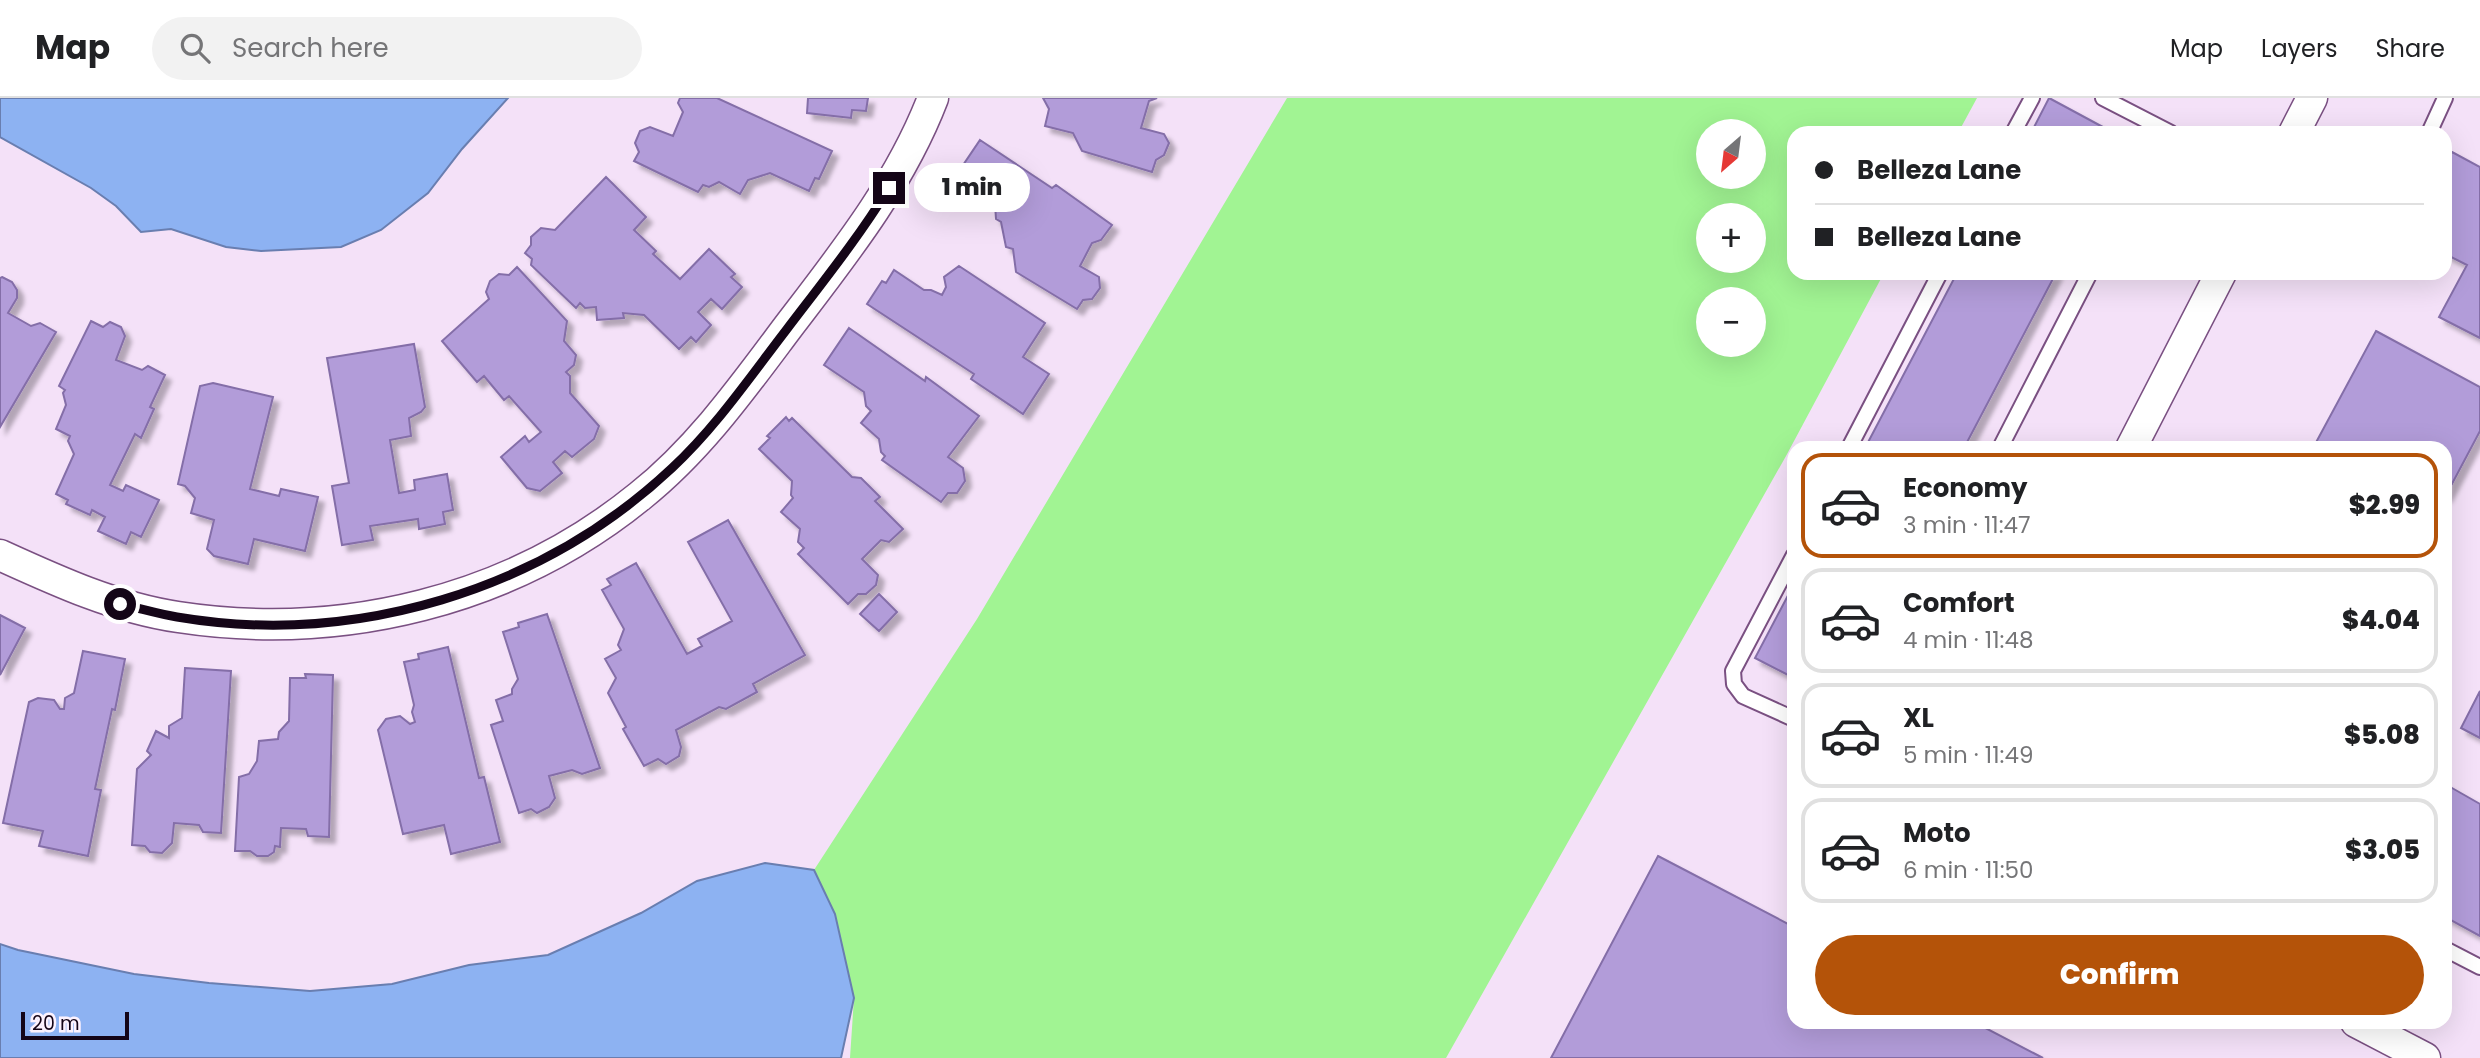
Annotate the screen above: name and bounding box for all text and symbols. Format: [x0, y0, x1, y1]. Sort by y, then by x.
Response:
search box [152, 17, 642, 80]
text: Map [35, 24, 110, 71]
icon: search [176, 29, 214, 67]
text: Search here [232, 30, 389, 66]
text: Map [2170, 32, 2223, 65]
text: Layers [2261, 32, 2337, 65]
text: Share [2375, 32, 2445, 65]
north arrow [1696, 119, 1766, 189]
map controls [1696, 119, 1766, 357]
text: Belleza Lane [1857, 152, 2021, 188]
callout: 1 min [914, 164, 1029, 212]
text: 1 min [942, 171, 1002, 203]
route end [873, 172, 905, 204]
button: + [1696, 203, 1766, 273]
text: Belleza Lane [1857, 219, 2021, 255]
button: − [1696, 287, 1766, 357]
text: Economy [1903, 470, 2027, 506]
icon: car [1819, 474, 1882, 537]
text: $2.99 [2349, 487, 2420, 523]
text: 3 min · 11:47 [1903, 509, 2031, 541]
text: Comfort [1903, 585, 2015, 621]
route start [104, 588, 136, 620]
icon: car [1819, 589, 1882, 652]
text: $4.04 [2342, 602, 2420, 638]
text: 4 min · 11:48 [1903, 624, 2033, 656]
text: XL [1903, 700, 1934, 736]
icon: car [1819, 704, 1882, 767]
text: $5.08 [2344, 717, 2420, 753]
text: 5 min · 11:49 [1903, 739, 2033, 771]
text: Moto [1903, 815, 1971, 851]
icon: car [1819, 819, 1882, 882]
text: $3.05 [2345, 832, 2420, 868]
text: 6 min · 11:50 [1903, 854, 2033, 886]
button: Confirm [1815, 935, 2424, 1015]
scale bar [21, 1009, 130, 1041]
text: 20 m [32, 1010, 80, 1037]

